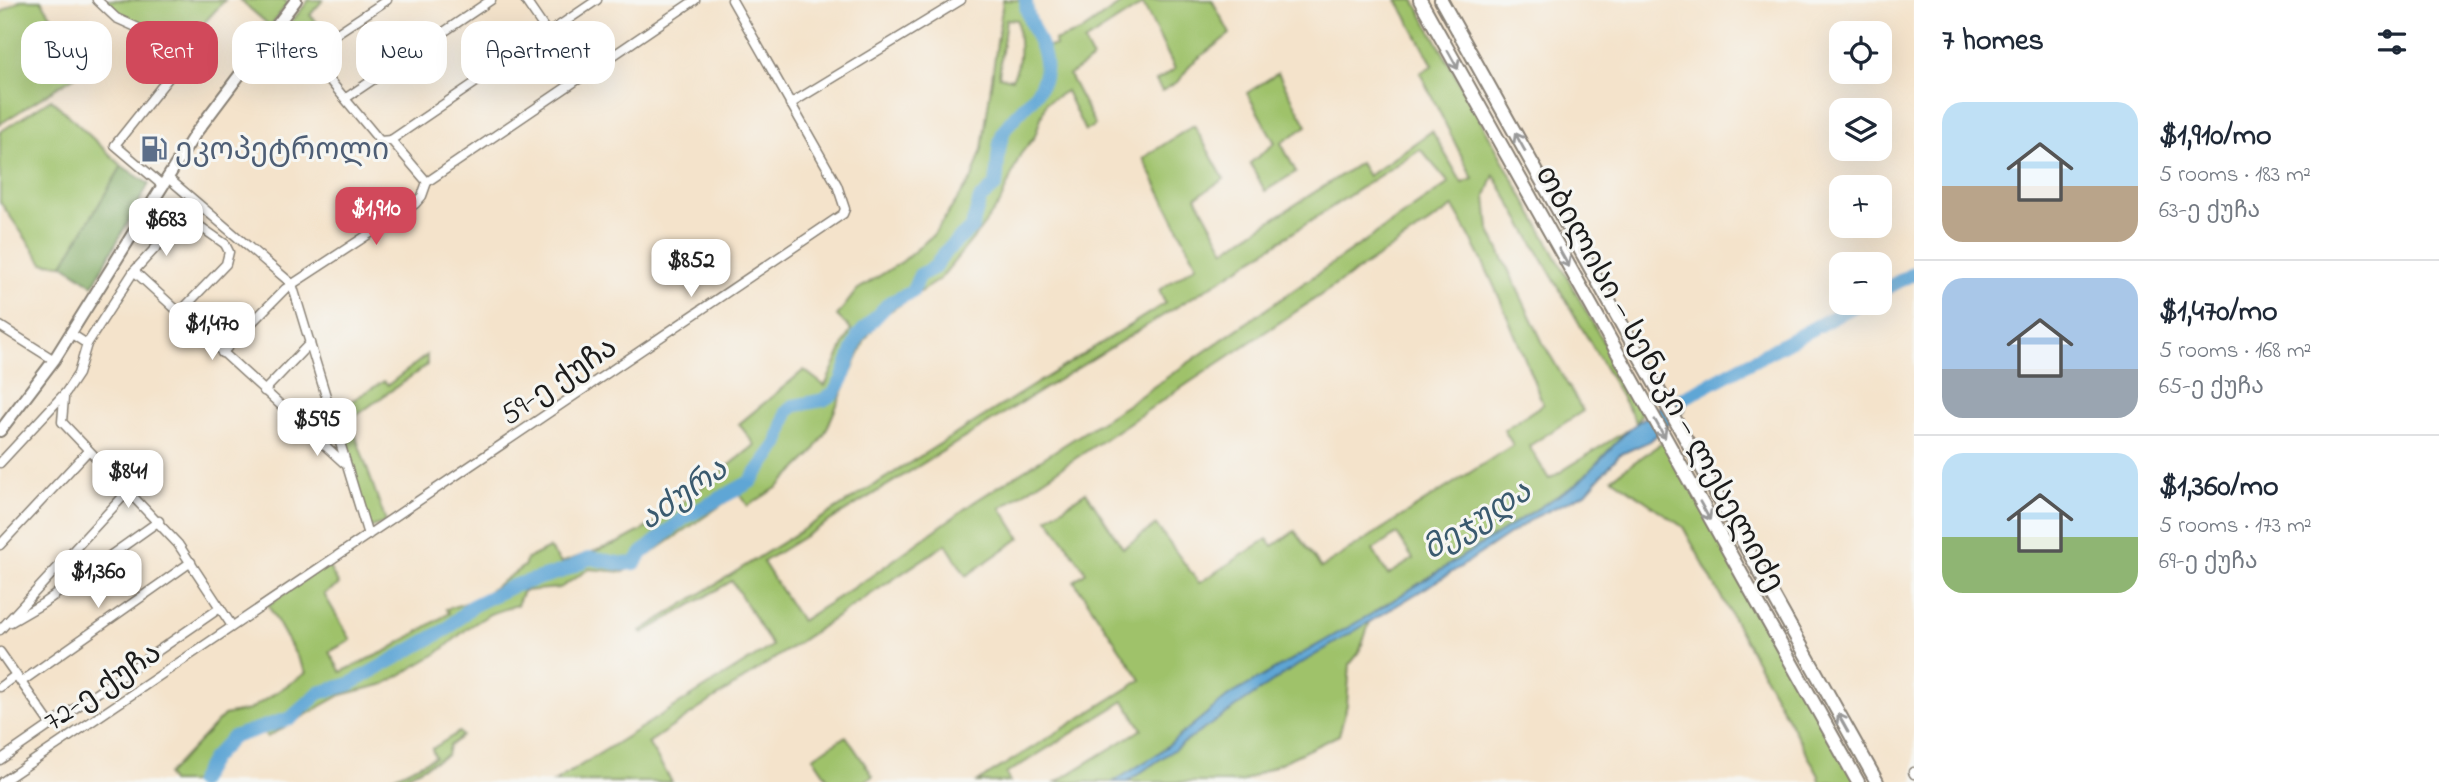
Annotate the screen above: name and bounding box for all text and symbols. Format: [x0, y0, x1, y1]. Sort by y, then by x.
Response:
text: 7 homes [1942, 20, 2044, 64]
chip: Buy [21, 21, 112, 84]
chip: Rent [126, 21, 218, 84]
chip: Filters [232, 21, 342, 84]
chip: New [356, 21, 447, 84]
chip: Apartment [461, 21, 615, 84]
map controls [1829, 21, 1892, 315]
button: locate [1829, 21, 1892, 84]
icon: filters [2373, 23, 2411, 61]
one-way arrow [1446, 49, 1460, 69]
button: layers [1829, 98, 1892, 161]
text: $1,910/mo [2159, 115, 2272, 159]
place label: ეკოპეტროლი [175, 130, 389, 174]
icon: home [1998, 130, 2082, 214]
one-way arrow [1513, 132, 1527, 152]
fuel station icon: ეკოპეტროლი [139, 134, 169, 164]
street label: თბილისი — სენაკი — ლესელიძე [1522, 158, 1794, 601]
text: 5 rooms · 183 m² [2159, 159, 2311, 192]
button: + [1829, 175, 1892, 238]
pin: $1,910 [319, 188, 433, 247]
text: $1,910 [351, 193, 401, 226]
text: 63-ე ქუჩა [2159, 195, 2260, 228]
pin: $683 [125, 198, 207, 258]
text: $683 [145, 204, 187, 237]
pin: $852 [650, 240, 732, 299]
text: $852 [667, 245, 715, 278]
one-way arrow [1558, 247, 1572, 268]
button: − [1829, 252, 1892, 315]
text: $1,470/mo [2159, 291, 2278, 335]
pin: $1,470 [155, 302, 269, 362]
icon: home [1998, 306, 2082, 390]
text: $1,470 [185, 308, 239, 341]
street label: 59-ე ქუჩა [492, 327, 627, 438]
text: 5 rooms · 168 m² [2159, 335, 2311, 368]
text: 65-ე ქუჩა [2159, 371, 2264, 404]
pin: $595 [276, 398, 358, 458]
text: $595 [293, 404, 341, 437]
one-way arrow [1653, 419, 1667, 439]
water label: აძურა [630, 448, 739, 544]
pin: $841 [87, 450, 169, 510]
text: $841 [108, 456, 148, 489]
text: $1,360/mo [2159, 466, 2279, 510]
water label: მეჯუდა [1414, 470, 1542, 574]
icon: home [1998, 481, 2082, 565]
one-way arrow [1698, 501, 1712, 521]
text: 5 rooms · 173 m² [2159, 510, 2312, 543]
text: 69-ე ქუჩა [2159, 546, 2258, 579]
pin: $1,360 [41, 550, 155, 610]
text: $1,360 [71, 556, 125, 589]
street label: 72-ე ქუჩა [36, 633, 171, 744]
one-way arrow [1836, 713, 1850, 733]

